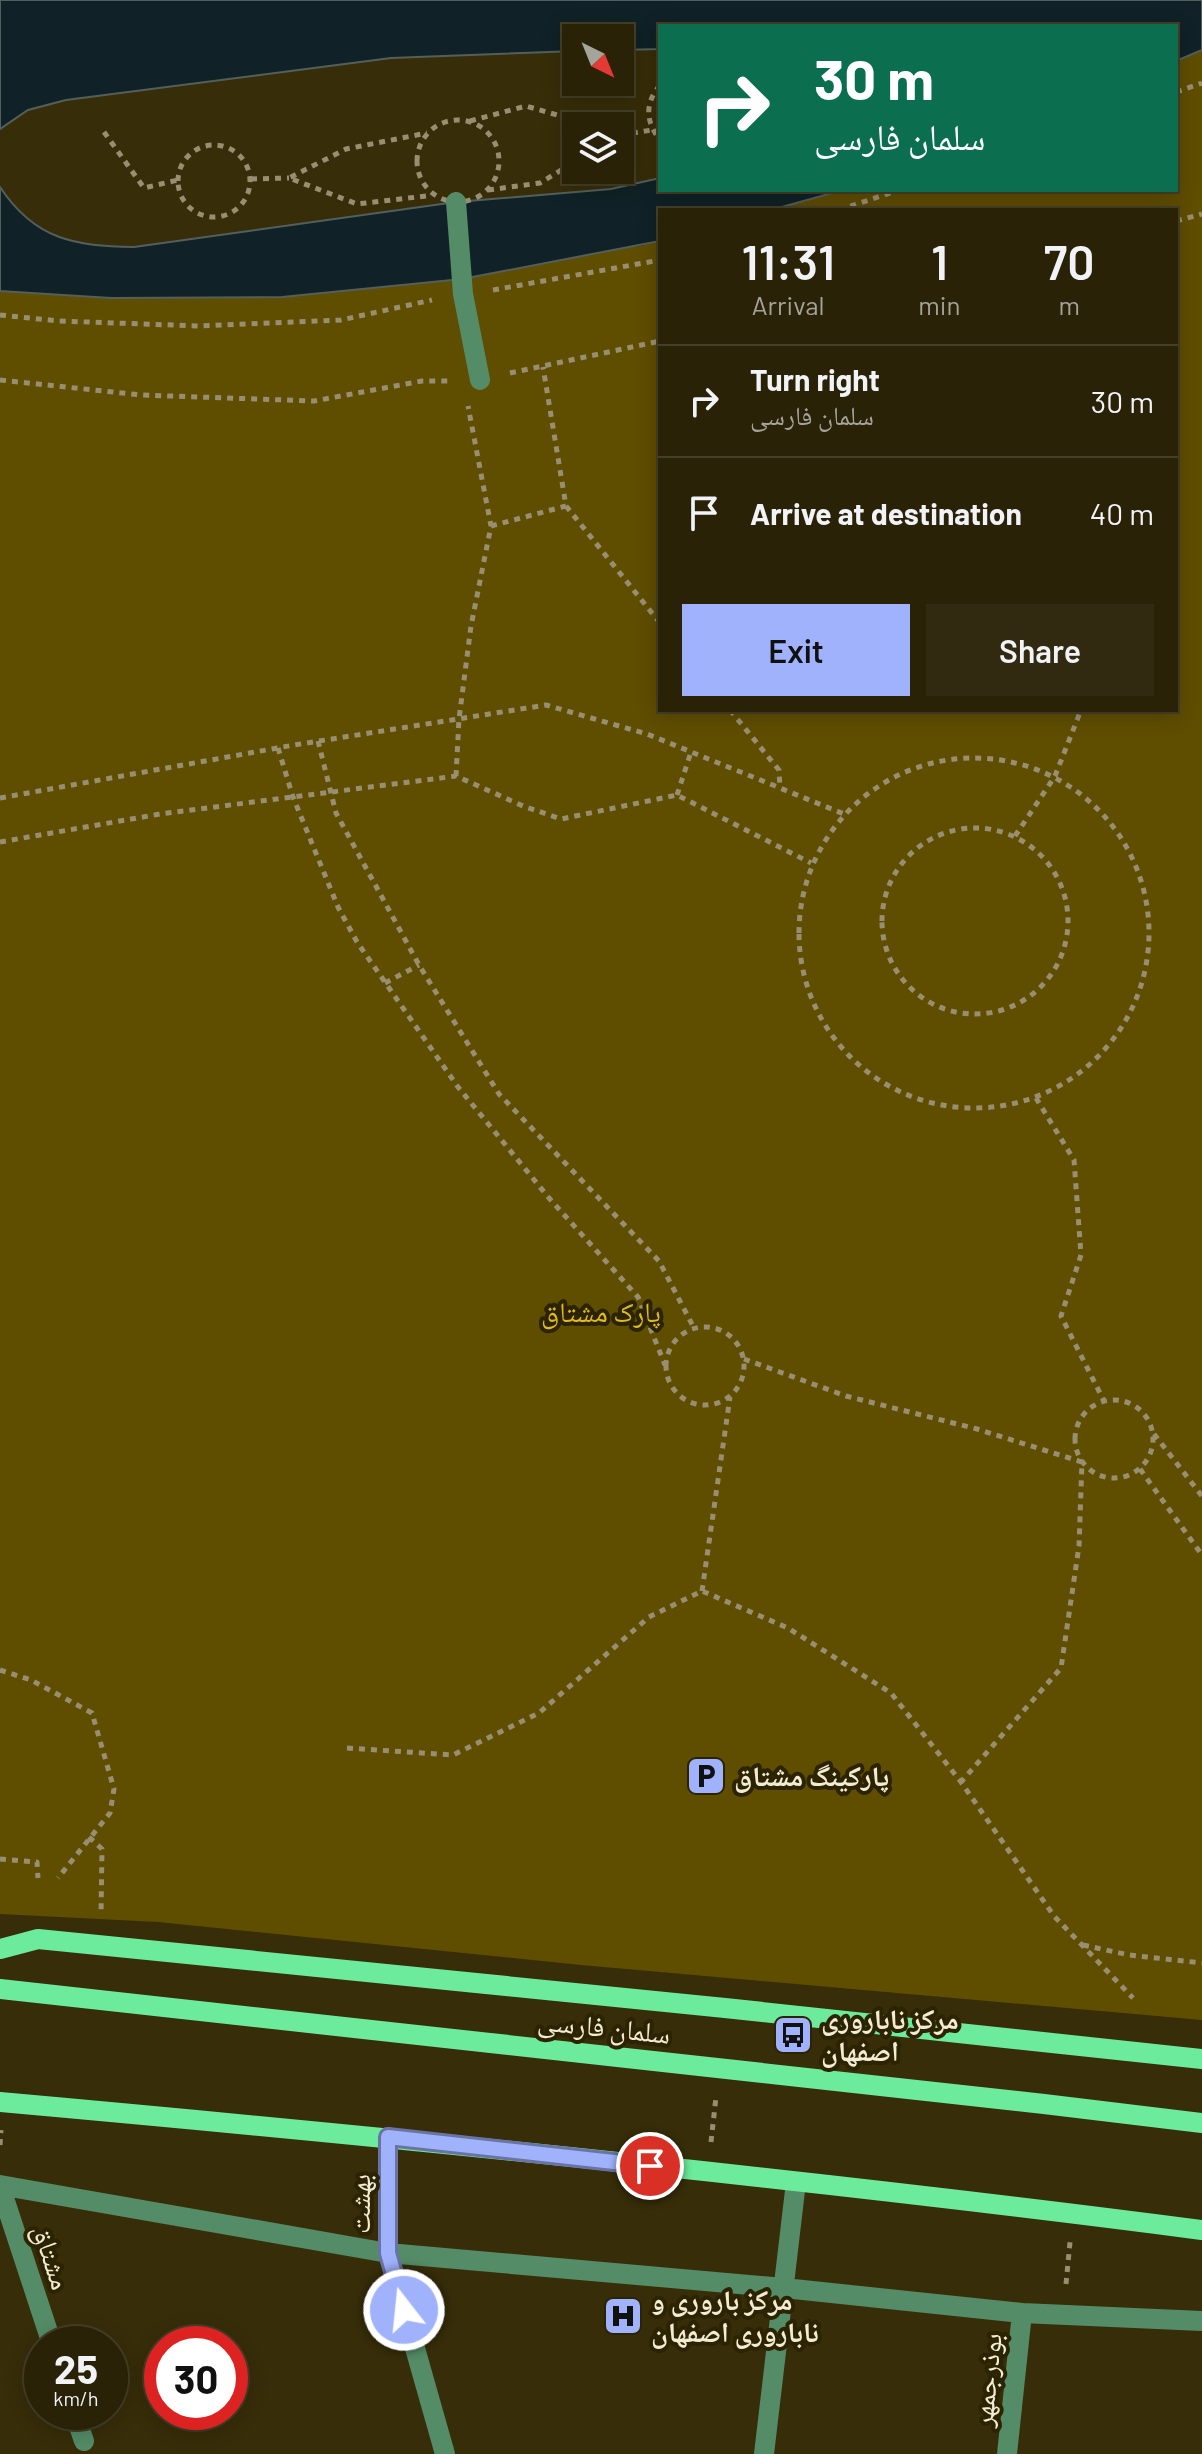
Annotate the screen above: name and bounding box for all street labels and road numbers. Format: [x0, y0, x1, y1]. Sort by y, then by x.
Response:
street label: سلمان فارسی [536, 2002, 672, 2052]
street label: بهشت [342, 2174, 376, 2234]
street label: مشتاق [25, 2220, 79, 2294]
street label: بوذرجمهر [964, 2331, 1008, 2430]

